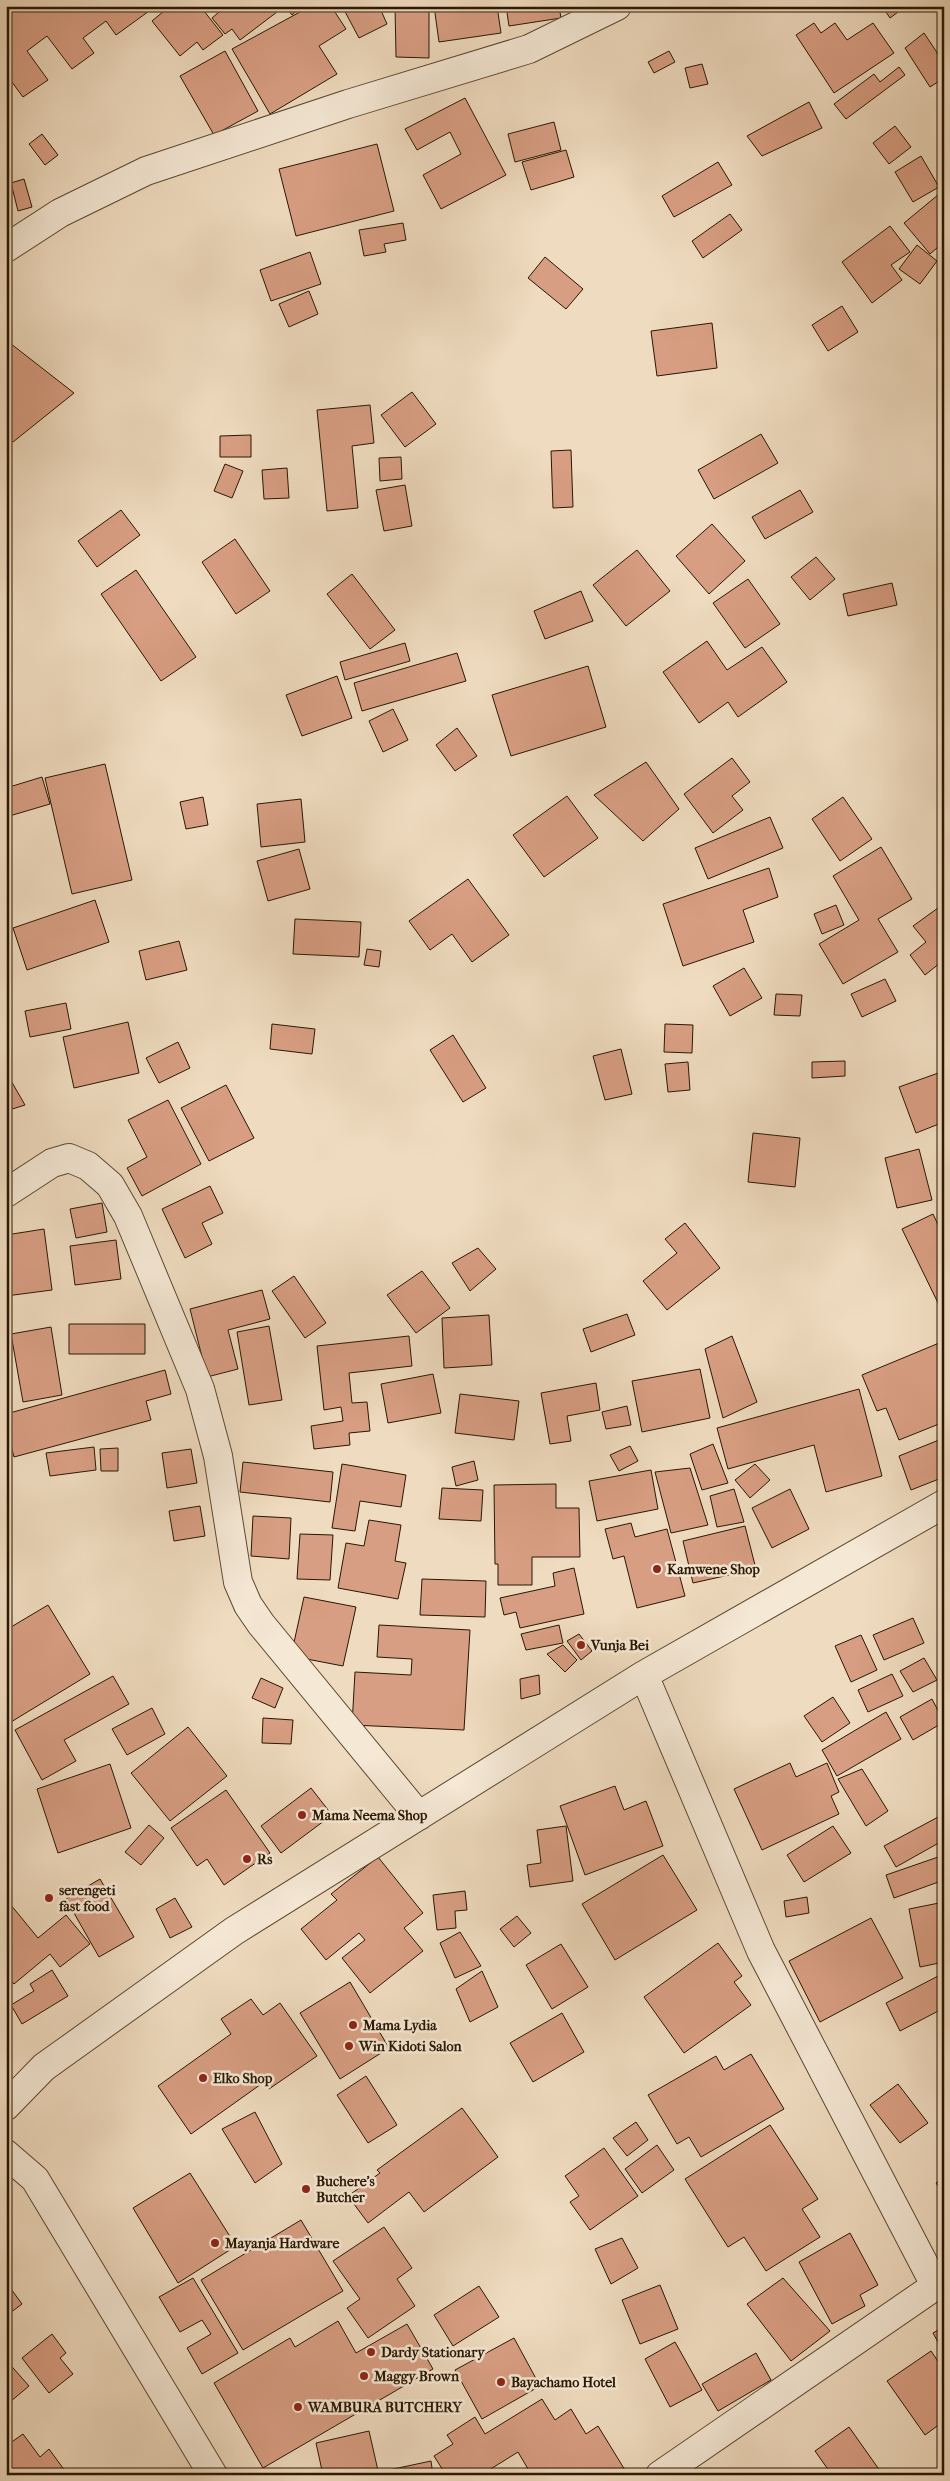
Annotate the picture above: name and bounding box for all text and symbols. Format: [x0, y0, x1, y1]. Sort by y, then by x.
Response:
place label: Kamwene Shop [667, 1561, 760, 1578]
marker: Kamwene Shop [651, 1563, 663, 1575]
place label: Vunja Bei [590, 1637, 650, 1654]
marker: Vunja Bei [575, 1639, 587, 1651]
place label: Mama Neema Shop [311, 1807, 428, 1824]
marker: Mama Neema Shop [296, 1809, 308, 1821]
place label: Rs [257, 1851, 273, 1868]
marker: Rs [241, 1853, 253, 1865]
place label: serengeti fast food [58, 1882, 116, 1915]
marker: serengeti fast food [43, 1892, 55, 1904]
place label: Mama Lydia [362, 2017, 437, 2034]
marker: Mama Lydia [347, 2019, 359, 2031]
place label: Win Kidoti Salon [358, 2038, 462, 2055]
marker: Win Kidoti Salon [343, 2040, 355, 2052]
place label: Elko Shop [213, 2070, 273, 2087]
marker: Elko Shop [197, 2072, 209, 2084]
place label: Buchere's Butcher [316, 2173, 376, 2206]
marker: Buchere's Butcher [300, 2183, 312, 2195]
place label: Mayanja Hardware [224, 2235, 339, 2252]
marker: Mayanja Hardware [209, 2237, 221, 2249]
place label: Dardy Stationary [381, 2344, 486, 2361]
marker: Dardy Stationary [365, 2346, 377, 2358]
place label: Maggy Brown [373, 2368, 460, 2385]
marker: Maggy Brown [358, 2370, 370, 2382]
place label: Bayachamo Hotel [511, 2374, 616, 2391]
marker: Bayachamo Hotel [495, 2376, 507, 2388]
place label: WAMBURA BUTCHERY [307, 2399, 463, 2416]
marker: WAMBURA BUTCHERY [292, 2401, 304, 2413]

